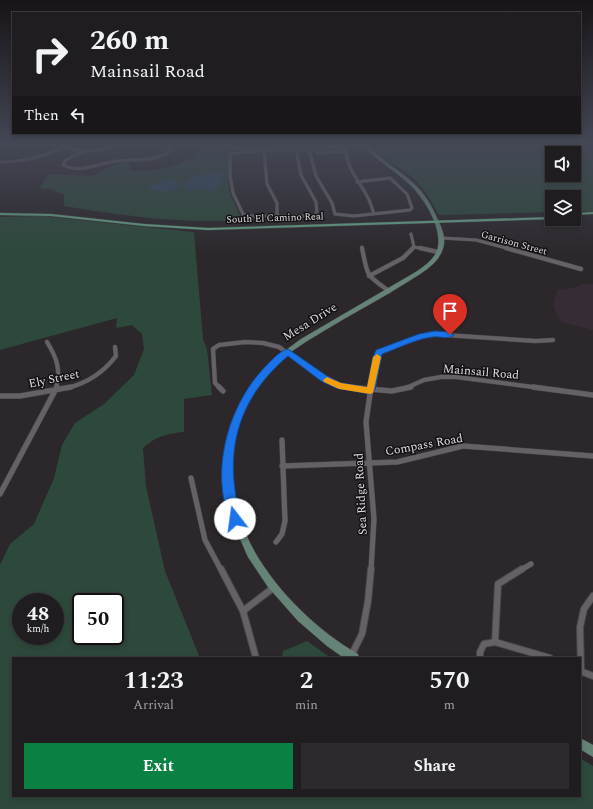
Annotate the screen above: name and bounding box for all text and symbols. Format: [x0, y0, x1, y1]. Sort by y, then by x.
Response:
text: 260 m [90, 19, 169, 62]
icon: right [24, 28, 76, 80]
text: Mainsail Road [90, 58, 205, 85]
text: Then [24, 104, 59, 127]
icon: left [67, 104, 89, 126]
map controls [545, 146, 581, 226]
button: sound [545, 146, 581, 182]
button: layers [545, 190, 581, 226]
street label: South El Camino Real [226, 208, 324, 228]
street label: Garrison Street [479, 226, 549, 260]
pin [433, 294, 467, 335]
street label: Mesa Drive [279, 298, 341, 346]
icon: arrive [439, 300, 461, 322]
street label: Mainsail Road [442, 359, 520, 385]
street label: Ely Street [27, 364, 81, 394]
street label: Compass Road [384, 429, 465, 461]
street label: Sea Ridge Road [349, 452, 373, 535]
position arrow [214, 498, 256, 540]
speed limit sign: 50 [72, 593, 124, 645]
text: 48 [27, 599, 49, 629]
text: km/h [27, 621, 49, 637]
text: 11:23 [123, 663, 184, 699]
text: 2 [300, 663, 313, 699]
text: 570 [429, 663, 470, 699]
text: Arrival [133, 695, 174, 715]
text: min [295, 695, 318, 715]
text: m [444, 695, 455, 715]
button: Exit [24, 743, 293, 789]
button: Share [301, 743, 569, 789]

